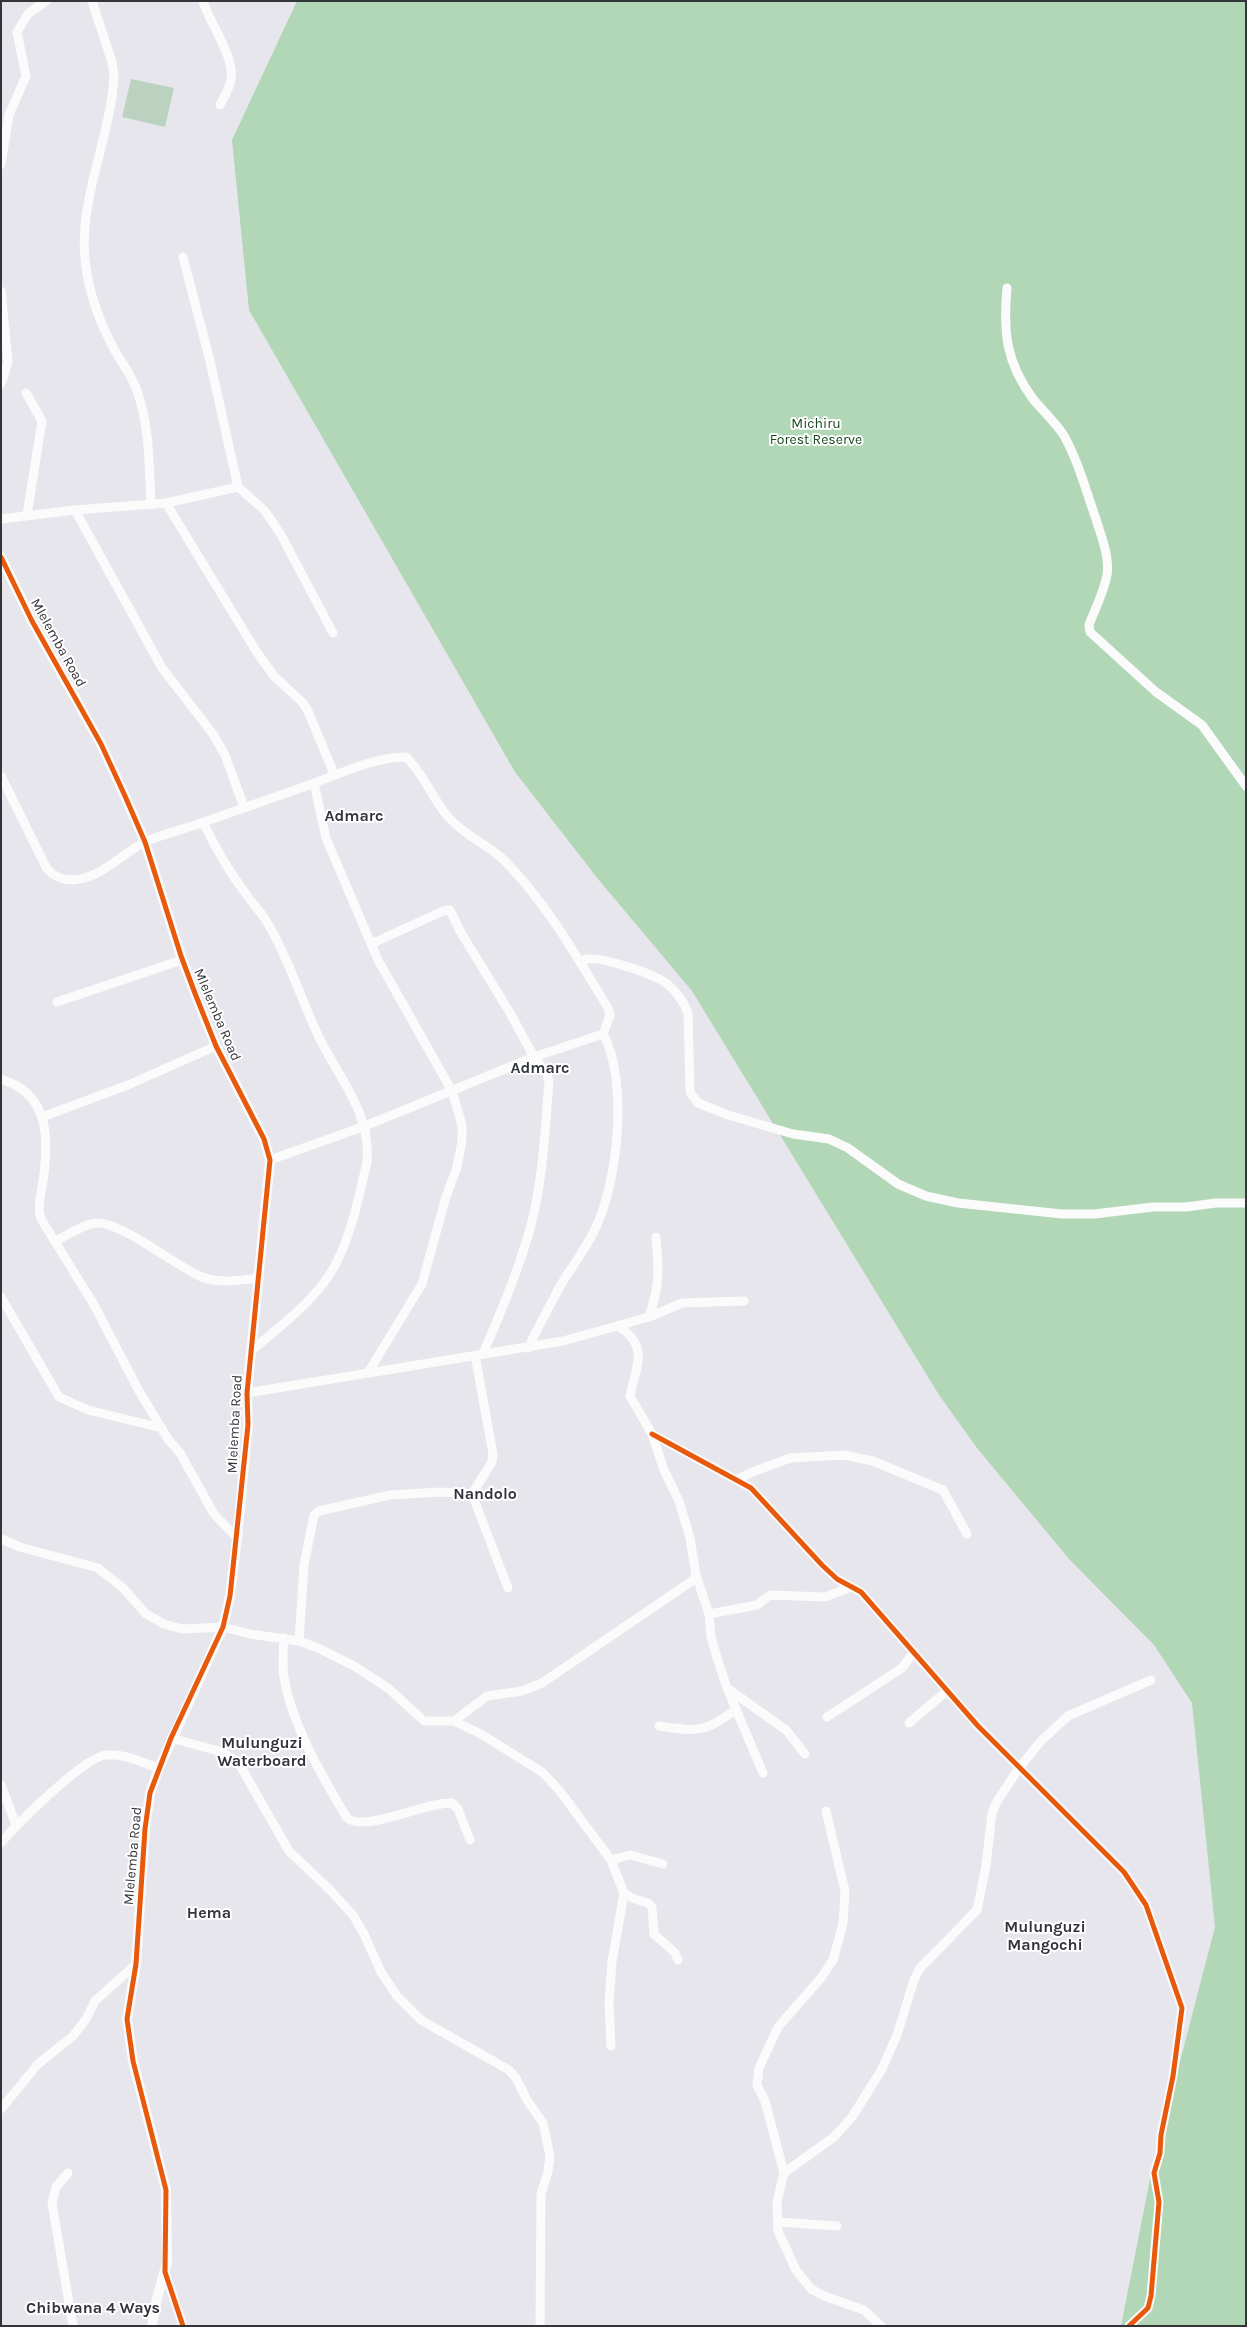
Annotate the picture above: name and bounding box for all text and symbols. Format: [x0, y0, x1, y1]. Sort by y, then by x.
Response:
park label: Michiru Forest Reserve [770, 416, 862, 448]
street label: Mlelemba Road [27, 596, 89, 690]
district label: Admarc [324, 806, 384, 826]
street label: Mlelemba Road [190, 966, 244, 1064]
district label: Admarc [510, 1058, 570, 1078]
street label: Mlelemba Road [224, 1374, 246, 1474]
district label: Nandolo [453, 1484, 517, 1504]
district label: Mulunguzi Waterboard [217, 1733, 307, 1771]
street label: Mlelemba Road [120, 1806, 146, 1906]
district label: Hema [187, 1903, 231, 1923]
district label: Mulunguzi Mangochi [1004, 1917, 1086, 1955]
district label: Chibwana 4 Ways [26, 2298, 160, 2318]

